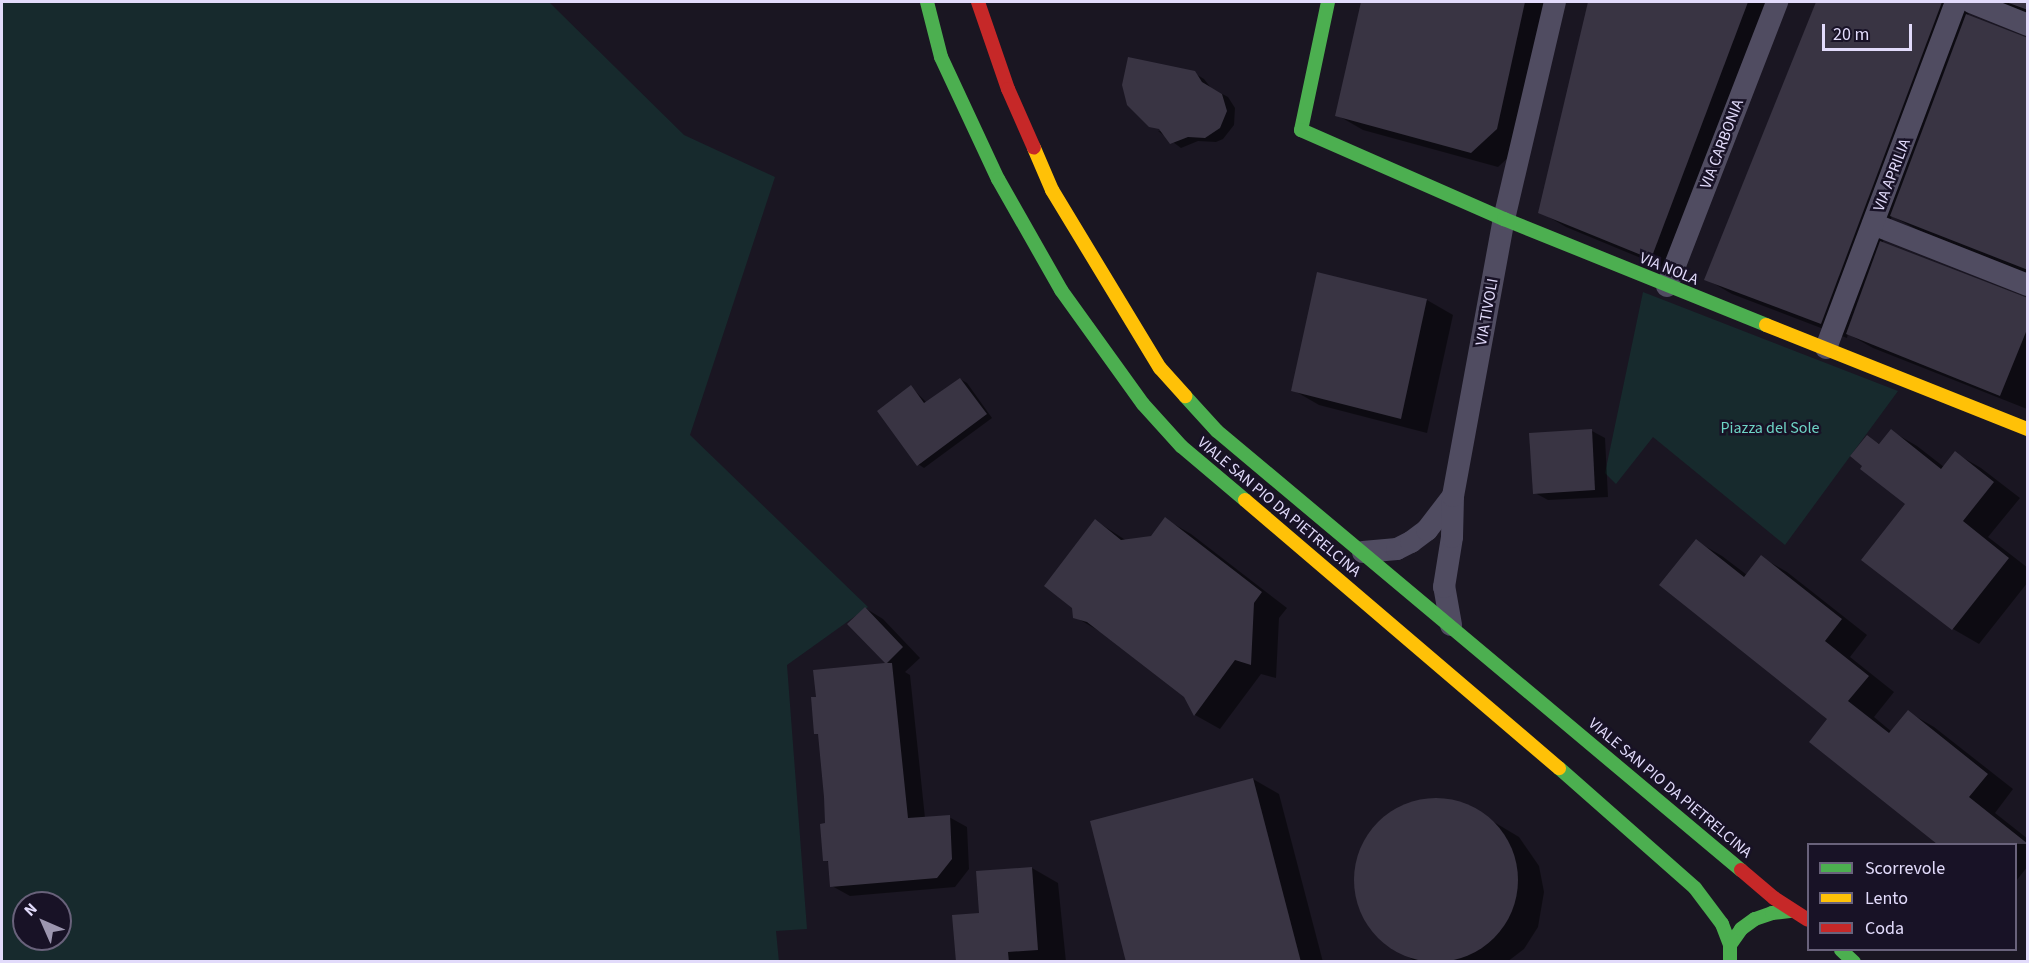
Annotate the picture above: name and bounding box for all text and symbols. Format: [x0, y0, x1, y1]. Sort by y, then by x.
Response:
scale bar [1825, 12, 1915, 50]
text: 20 m [1833, 22, 1869, 47]
street label: VIA CARBONIA [1696, 96, 1748, 192]
street label: VIA APRILIA [1869, 136, 1915, 214]
street label: VIA NOLA [1637, 249, 1701, 289]
street label: VIA TIVOLI [1472, 277, 1502, 347]
park label: Piazza del Sole [1721, 418, 1819, 438]
street label: VIALE SAN PIO DA PIETRELCINA [1193, 433, 1365, 581]
street label: VIALE SAN PIO DA PIETRELCINA [1584, 714, 1756, 862]
legend [1807, 843, 2017, 951]
text: Scorrevole [1865, 856, 1945, 881]
text: Lento [1865, 886, 1908, 911]
north arrow [12, 891, 72, 951]
text: N [19, 898, 42, 921]
text: Coda [1865, 916, 1904, 941]

